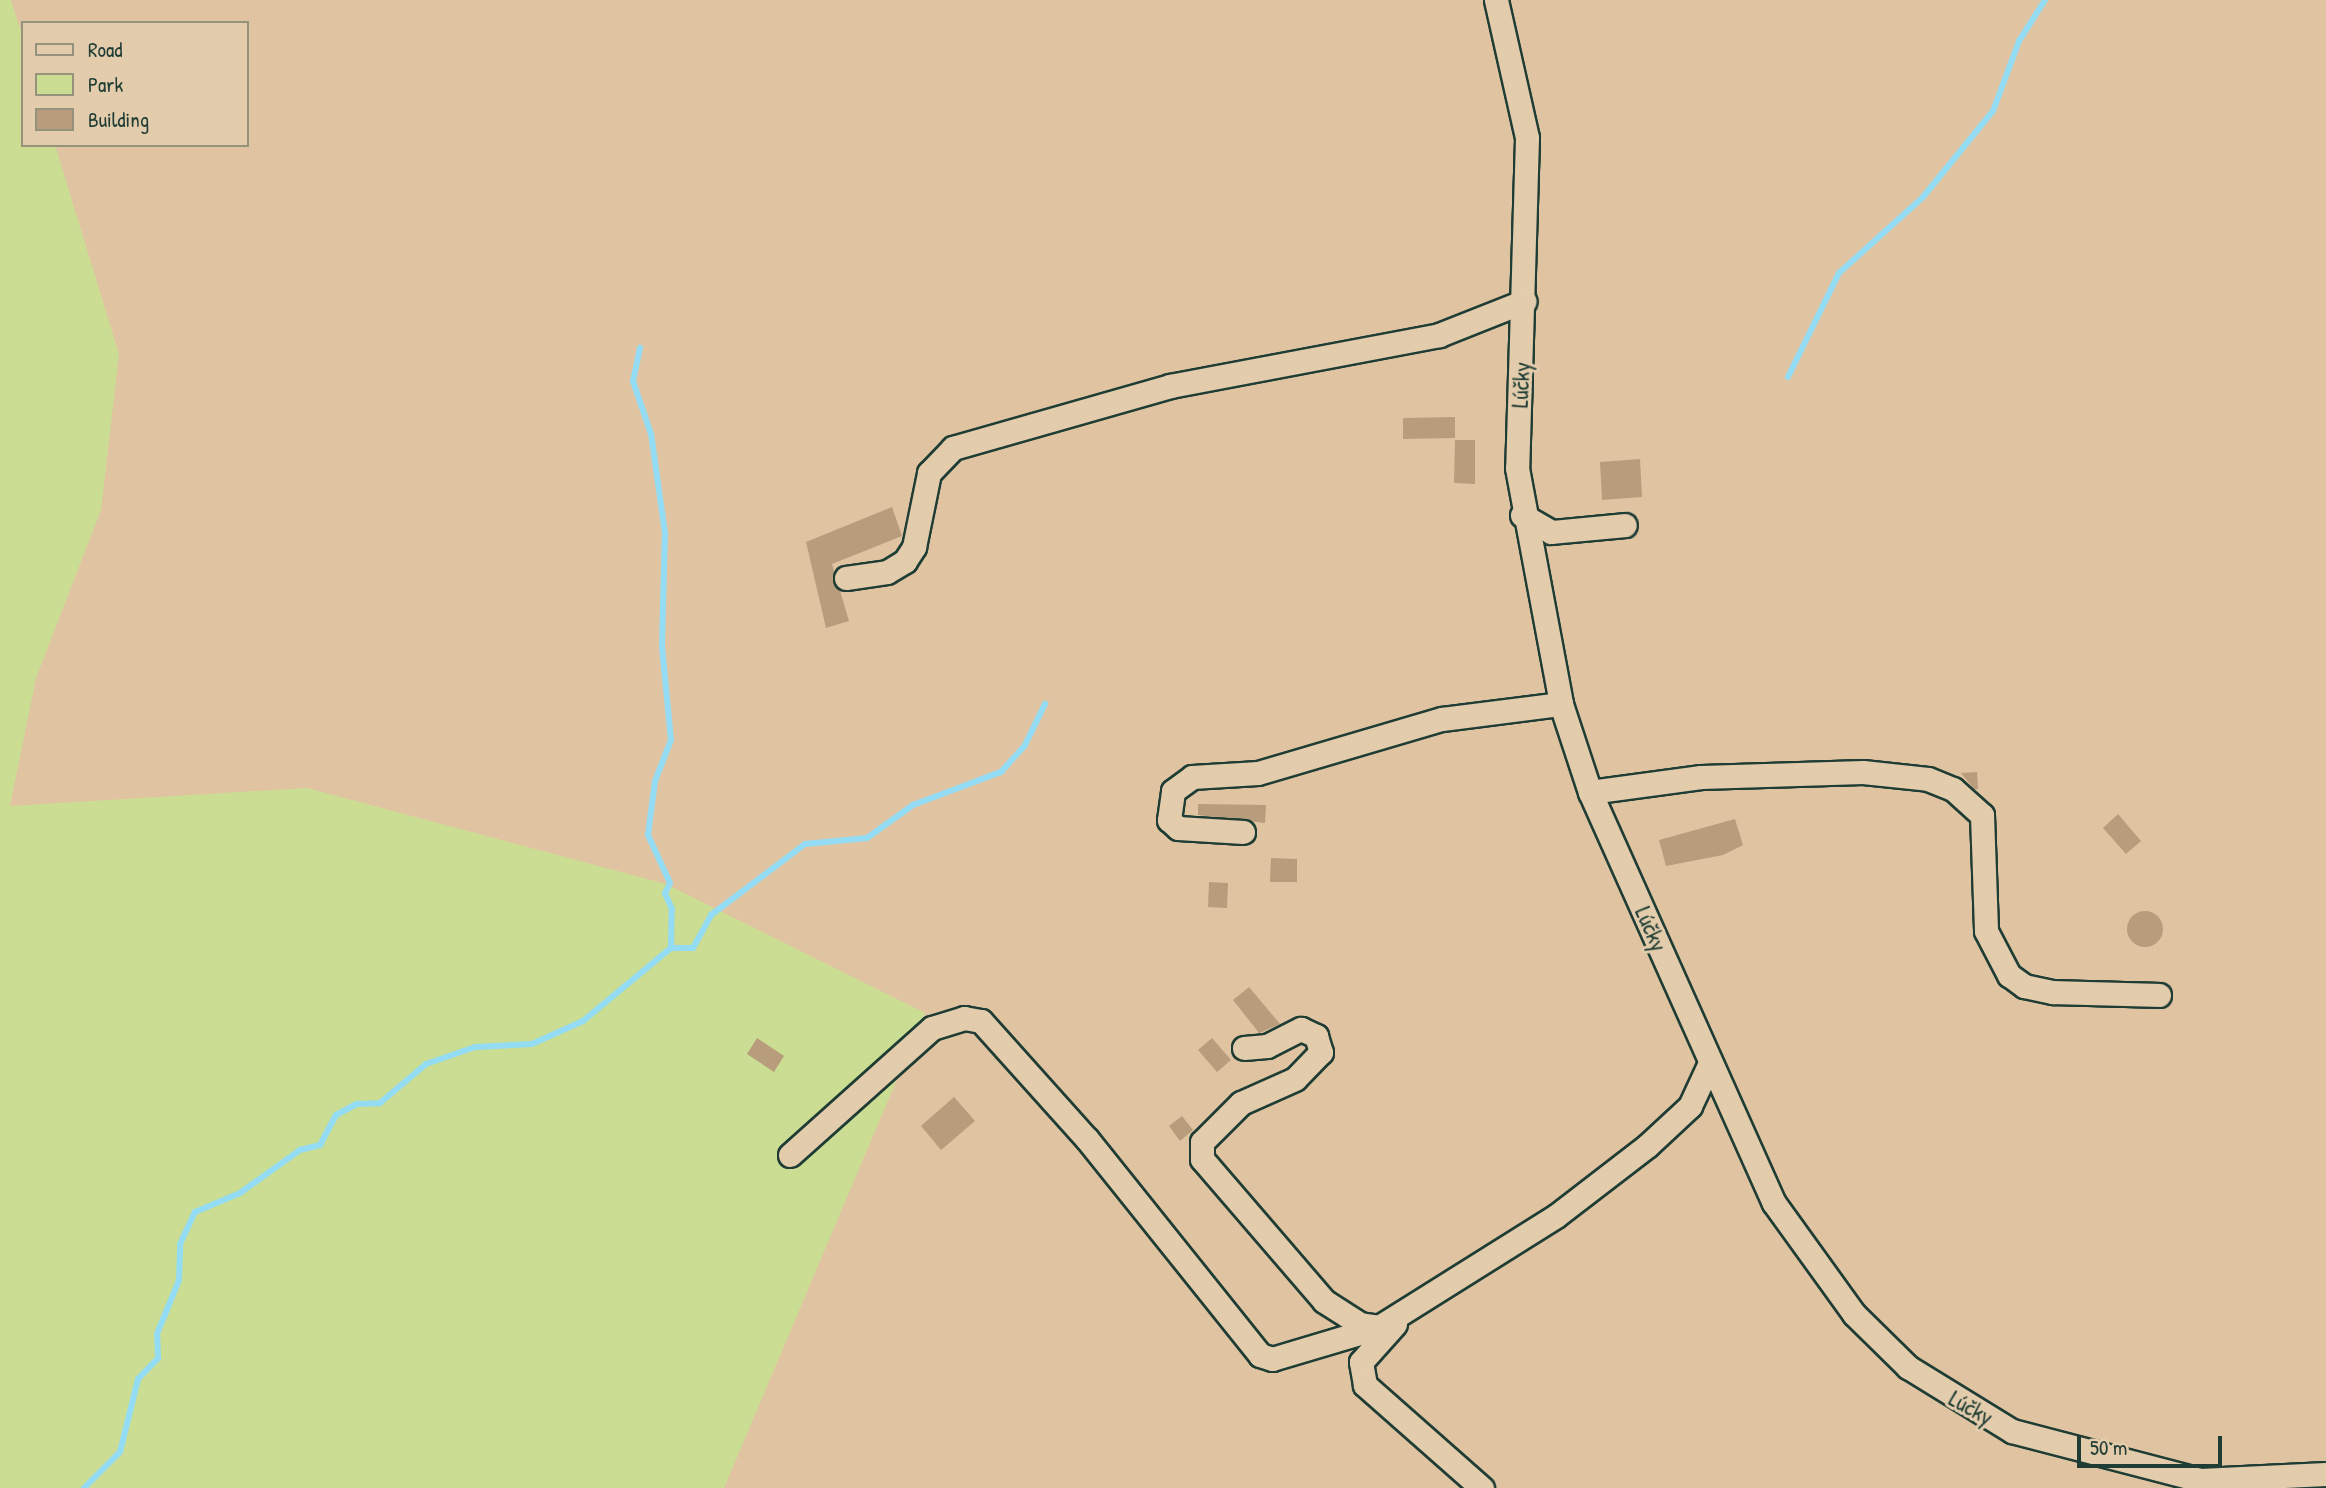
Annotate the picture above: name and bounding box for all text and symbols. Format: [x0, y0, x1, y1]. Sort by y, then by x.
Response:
legend [21, 21, 248, 147]
text: Road [88, 35, 122, 64]
text: Park [88, 70, 123, 99]
text: Building [88, 105, 149, 134]
street label: Lúčky [1506, 361, 1536, 409]
street label: Lúčky [1629, 902, 1673, 956]
street label: Lúčky [1944, 1385, 1998, 1431]
scale bar [2081, 1422, 2226, 1466]
text: 50 m [2090, 1433, 2127, 1462]

